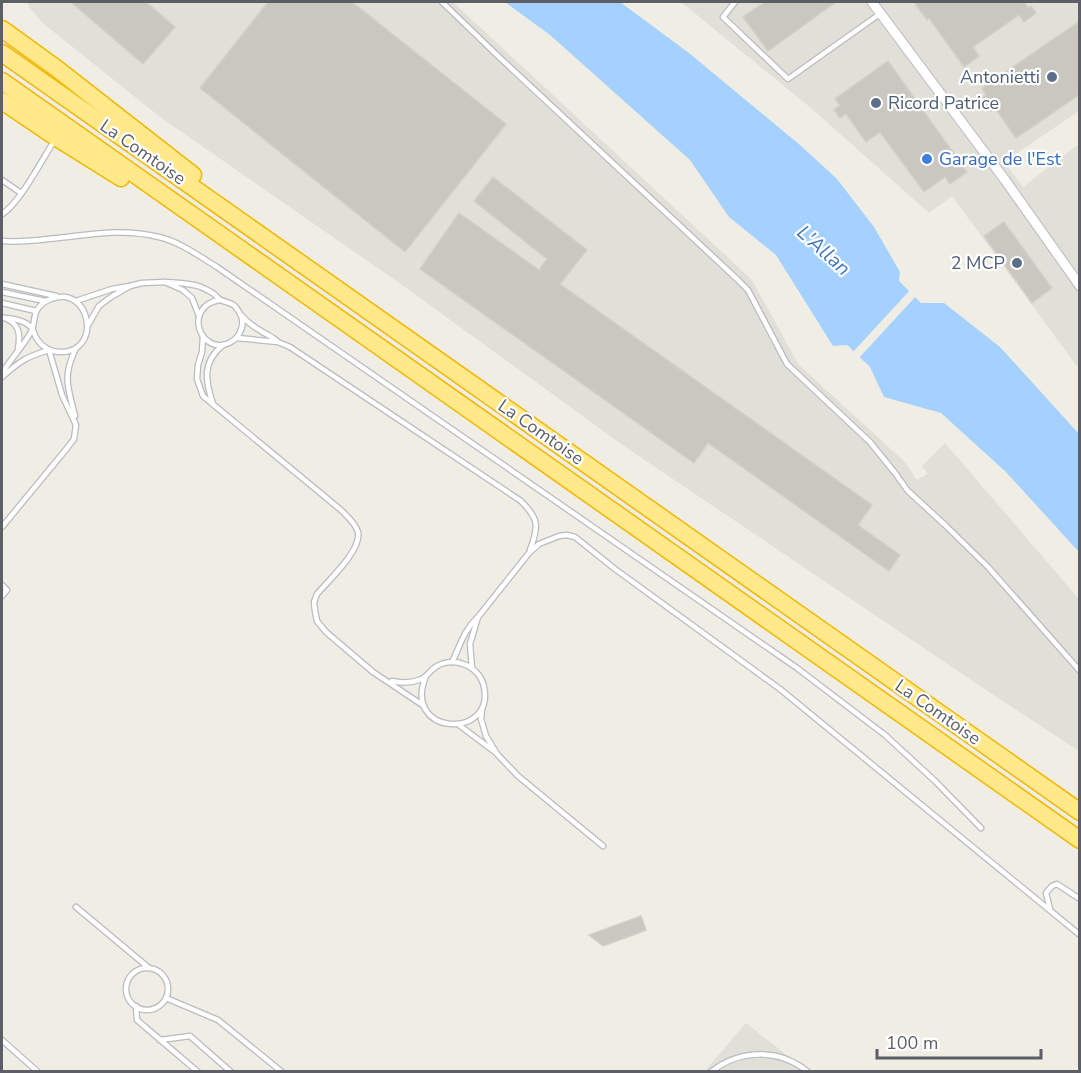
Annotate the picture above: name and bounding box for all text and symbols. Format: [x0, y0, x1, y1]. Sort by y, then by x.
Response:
place label: Antonietti [960, 65, 1040, 89]
marker: Antonietti [1045, 70, 1059, 84]
place label: Ricord Patrice [888, 91, 999, 115]
marker: Ricord Patrice [869, 96, 883, 110]
street label: La Comtoise [95, 114, 191, 190]
place label: Garage de l'Est [939, 147, 1062, 171]
marker: Garage de l'Est [920, 152, 934, 166]
water label: L'Allan [791, 219, 856, 282]
place label: 2 MCP [951, 251, 1005, 275]
marker: 2 MCP [1010, 256, 1024, 270]
street label: La Comtoise [493, 394, 589, 470]
street label: La Comtoise [890, 674, 986, 750]
scale bar [877, 1022, 1040, 1060]
text: 100 m [886, 1031, 938, 1055]

